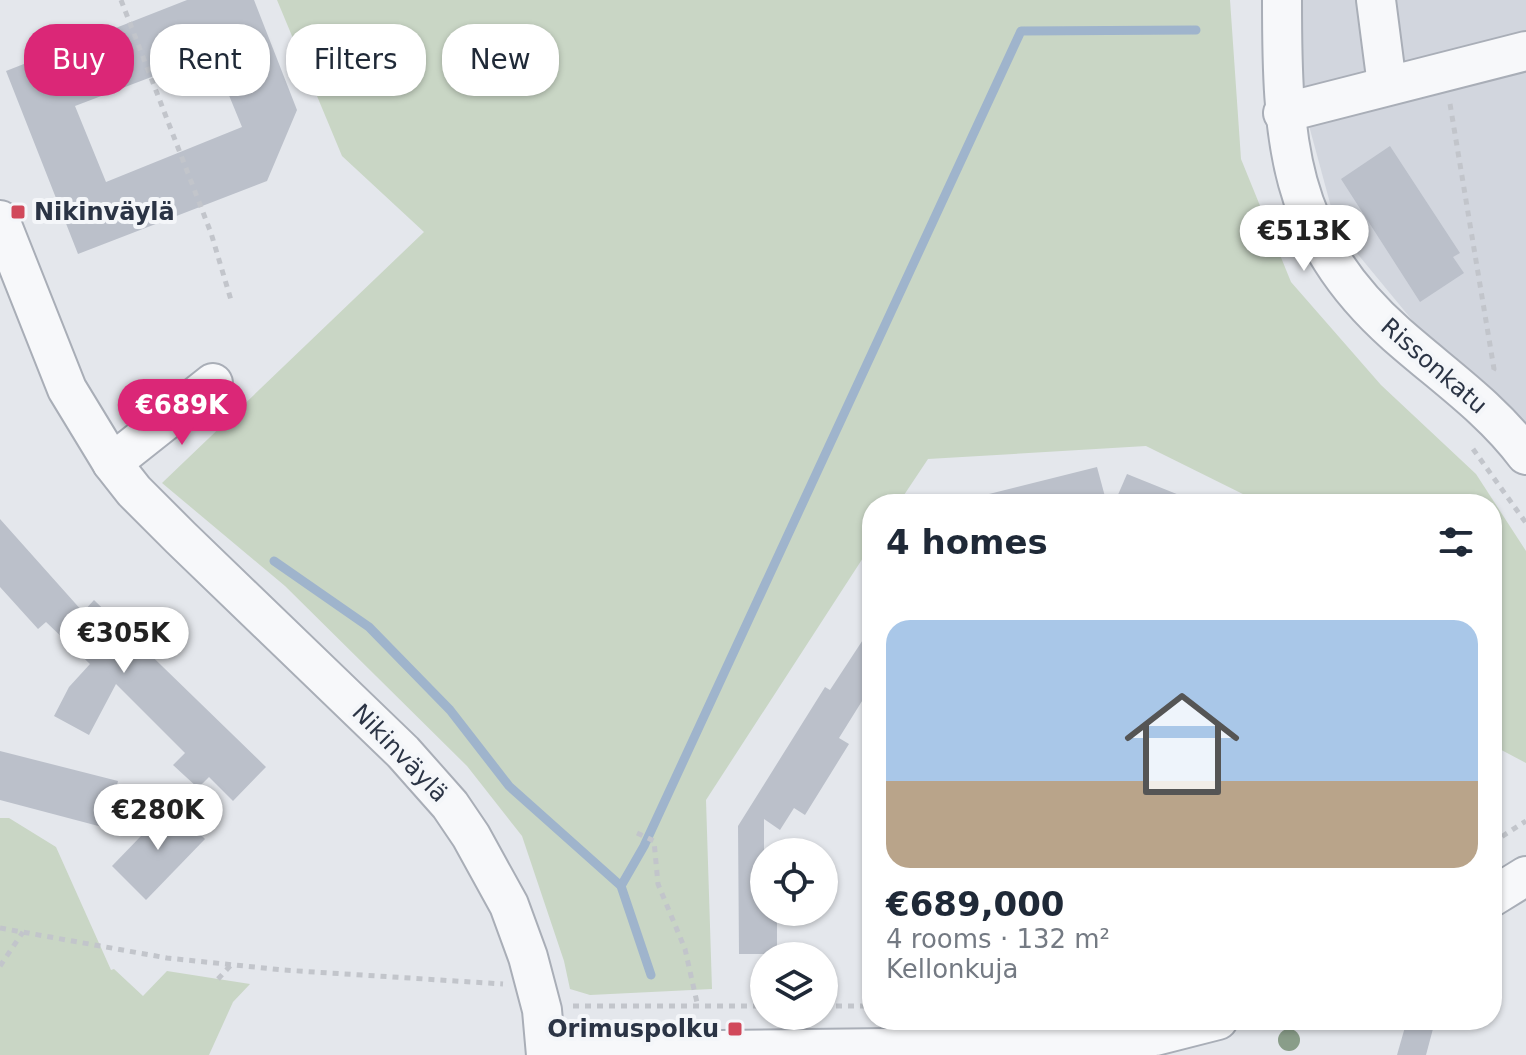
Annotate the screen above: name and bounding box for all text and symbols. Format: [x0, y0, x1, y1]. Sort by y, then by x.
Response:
chip: Buy [24, 24, 134, 96]
chip: Rent [150, 24, 270, 96]
chip: Filters [286, 24, 426, 96]
chip: New [442, 24, 559, 96]
place label: Nikinväylä [34, 198, 175, 226]
marker: Nikinväylä [9, 203, 27, 221]
pin: €513K [1248, 205, 1360, 273]
text: €513K [1258, 216, 1350, 246]
street label: Rissonkatu [1375, 312, 1493, 420]
pin: €689K [126, 379, 238, 447]
text: €689K [136, 390, 228, 420]
icon: filters [1434, 520, 1478, 564]
text: 4 homes [886, 522, 1048, 562]
pin: €305K [68, 607, 180, 675]
text: €305K [78, 618, 170, 648]
icon: home [1110, 672, 1254, 816]
street label: Nikinväylä [347, 698, 453, 808]
pin: €280K [102, 784, 214, 852]
text: €280K [112, 795, 204, 825]
map controls [750, 838, 838, 1030]
button: locate [750, 838, 838, 926]
text: €689,000 [886, 884, 1065, 924]
text: 4 rooms · 132 m² [886, 924, 1110, 954]
button: layers [750, 942, 838, 1030]
text: Kellonkuja [886, 954, 1018, 984]
place label: Orimuspolku [547, 1015, 719, 1043]
marker: Orimuspolku [726, 1020, 744, 1038]

